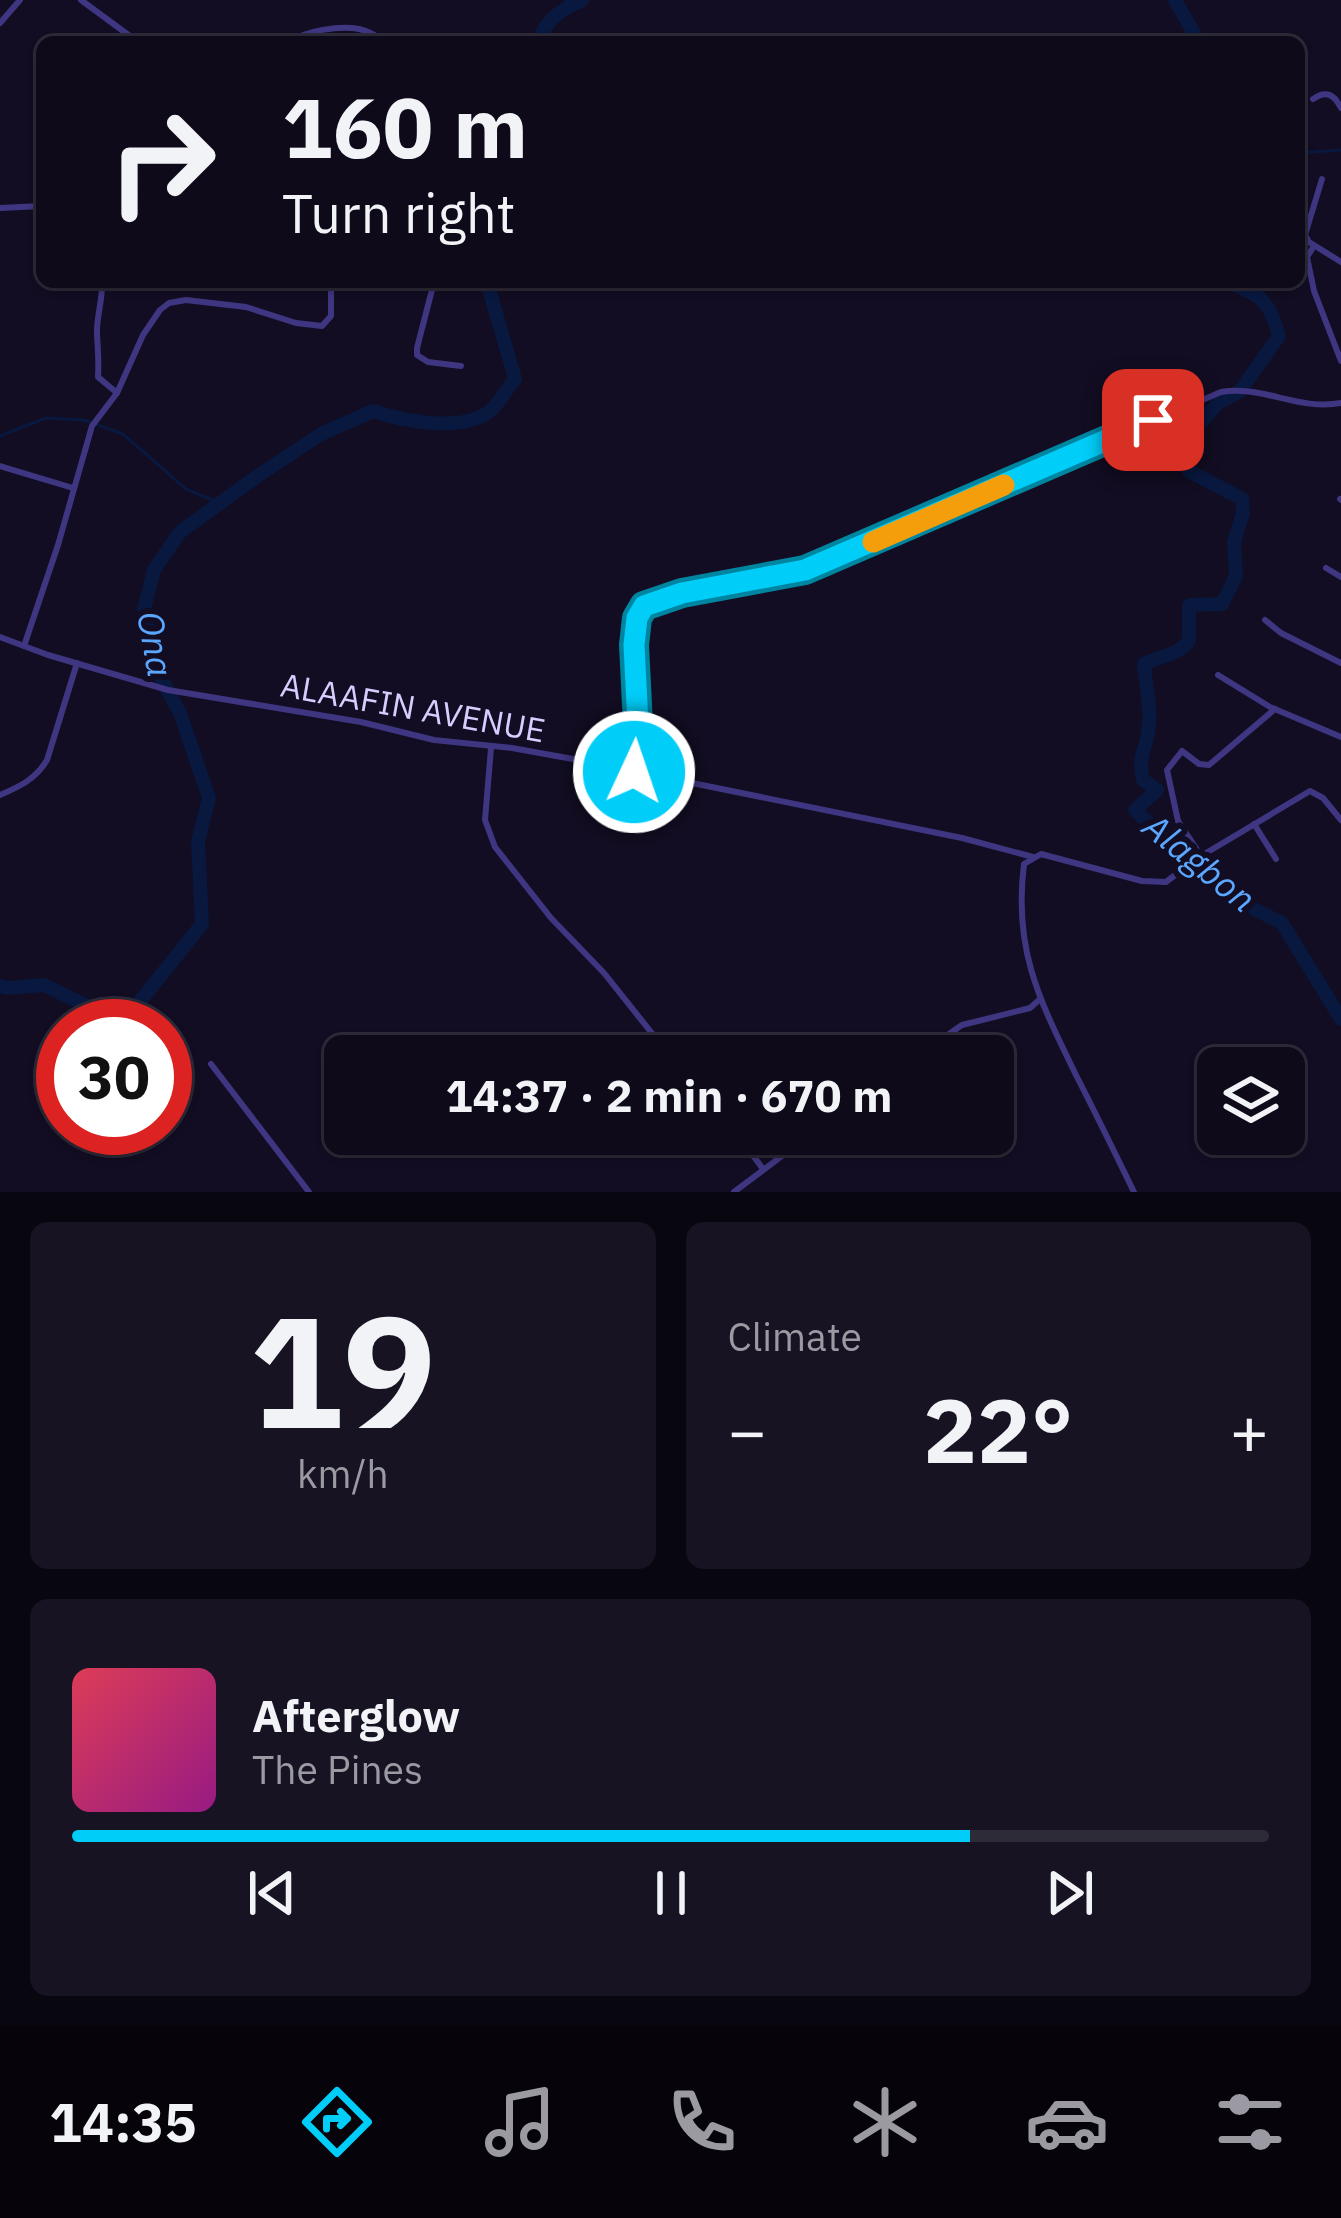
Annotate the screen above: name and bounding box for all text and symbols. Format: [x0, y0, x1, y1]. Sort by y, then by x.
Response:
text: 160 m [282, 72, 528, 181]
icon: right [84, 84, 240, 240]
text: Turn right [282, 178, 516, 248]
pin [1102, 369, 1204, 471]
icon: arrive [1120, 387, 1186, 453]
water label: Ona [127, 608, 185, 680]
street label: ALAAFIN AVENUE [277, 663, 549, 751]
position arrow [571, 709, 697, 835]
water label: Alagbon [1133, 802, 1266, 922]
speed limit sign: 30 [36, 999, 192, 1155]
map controls [1197, 1047, 1305, 1155]
button: layers [1197, 1047, 1305, 1155]
text: 14:37 · 2 min · 670 m [446, 1066, 892, 1124]
text: 19 [249, 1268, 436, 1471]
text: Climate [728, 1311, 862, 1362]
text: 22° [923, 1371, 1073, 1488]
text: − [728, 1387, 767, 1473]
text: + [1229, 1387, 1269, 1473]
text: km/h [297, 1448, 389, 1499]
text: Afterglow [252, 1686, 460, 1744]
text: The Pines [252, 1744, 423, 1795]
icon: previous [239, 1860, 305, 1926]
icon: pause [638, 1860, 704, 1926]
icon: next [1037, 1860, 1103, 1926]
icon: directions [295, 2080, 379, 2164]
icon: music [478, 2080, 562, 2164]
icon: phone [660, 2080, 744, 2164]
icon: climate [843, 2080, 927, 2164]
icon: car [1025, 2080, 1109, 2164]
icon: filters [1208, 2080, 1292, 2164]
text: 14:35 [49, 2087, 197, 2157]

